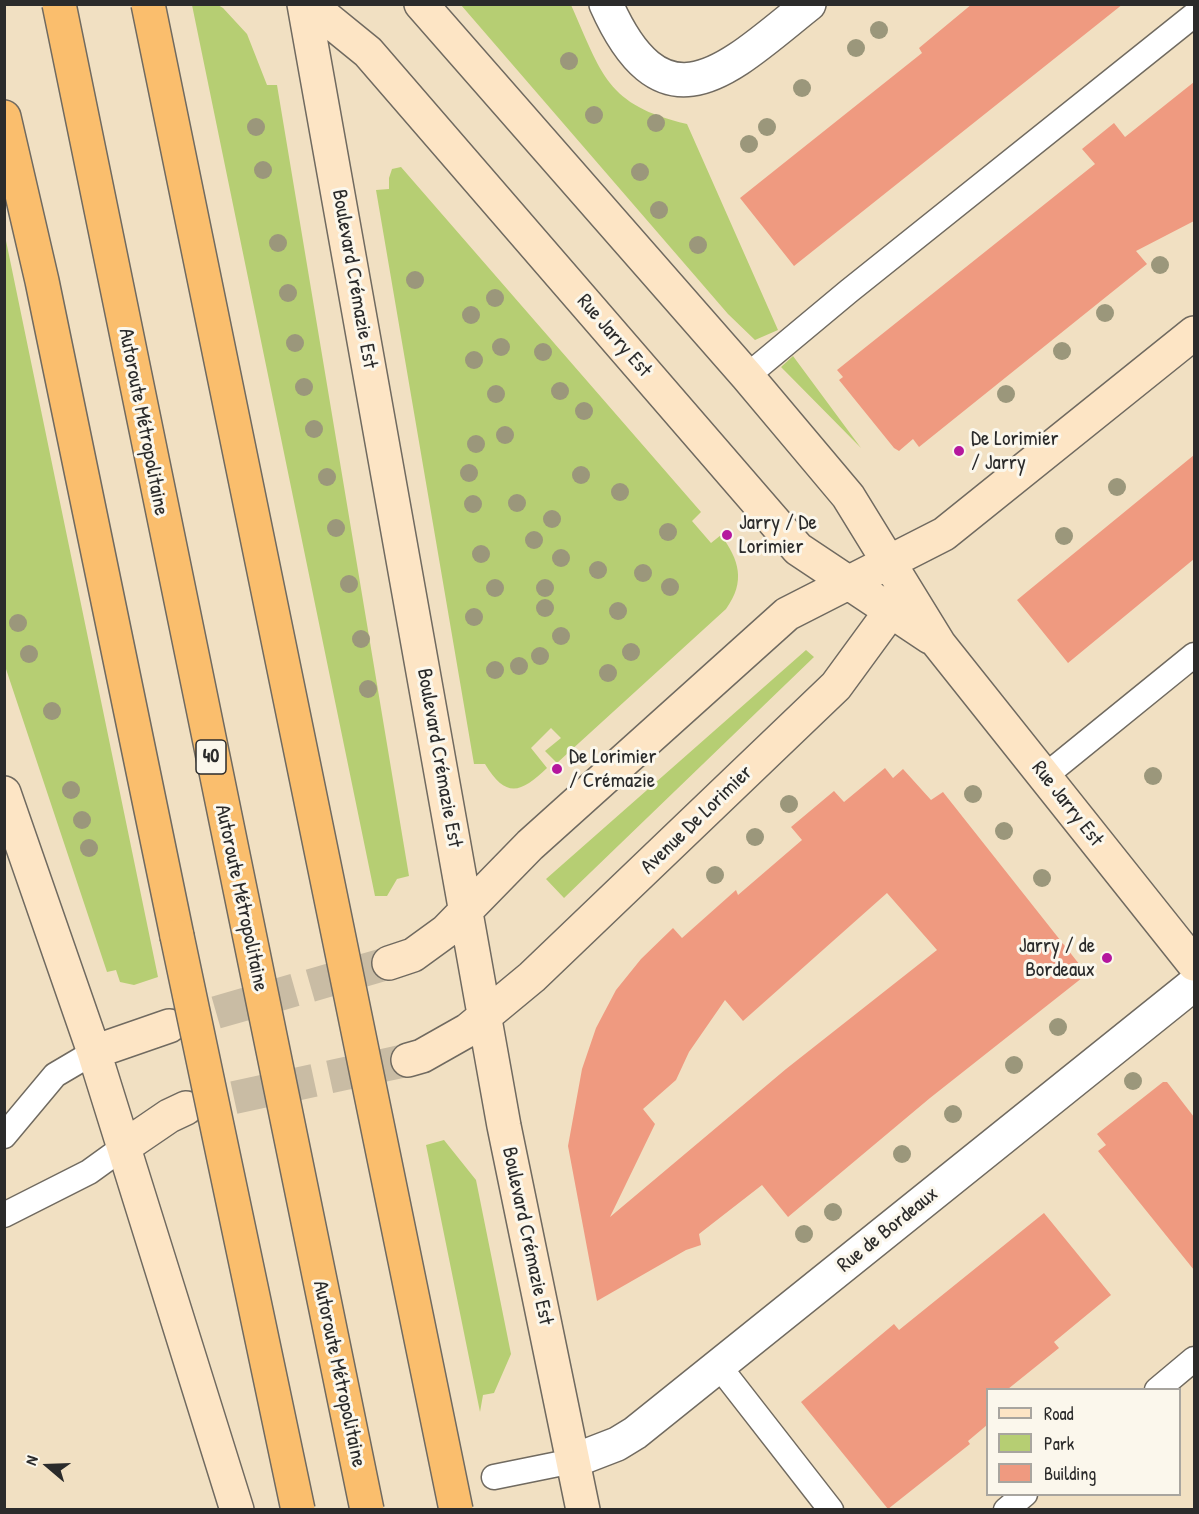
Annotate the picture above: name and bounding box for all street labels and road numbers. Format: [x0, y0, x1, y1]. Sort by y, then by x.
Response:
street label: Boulevard Crémazie Est [326, 188, 382, 370]
street label: Rue Jarry Est [571, 289, 657, 383]
street label: Autoroute Métropolitaine [112, 326, 174, 518]
street label: Boulevard Crémazie Est [411, 667, 467, 849]
road number: 40 [196, 740, 226, 774]
street label: Rue Jarry Est [1026, 756, 1108, 852]
street label: Avenue De Lorimier [636, 760, 758, 880]
street label: Autoroute Métropolitaine [209, 802, 273, 994]
street label: Boulevard Crémazie Est [496, 1145, 558, 1327]
street label: Rue de Bordeaux [833, 1182, 943, 1278]
street label: Autoroute Métropolitaine [307, 1278, 371, 1470]

